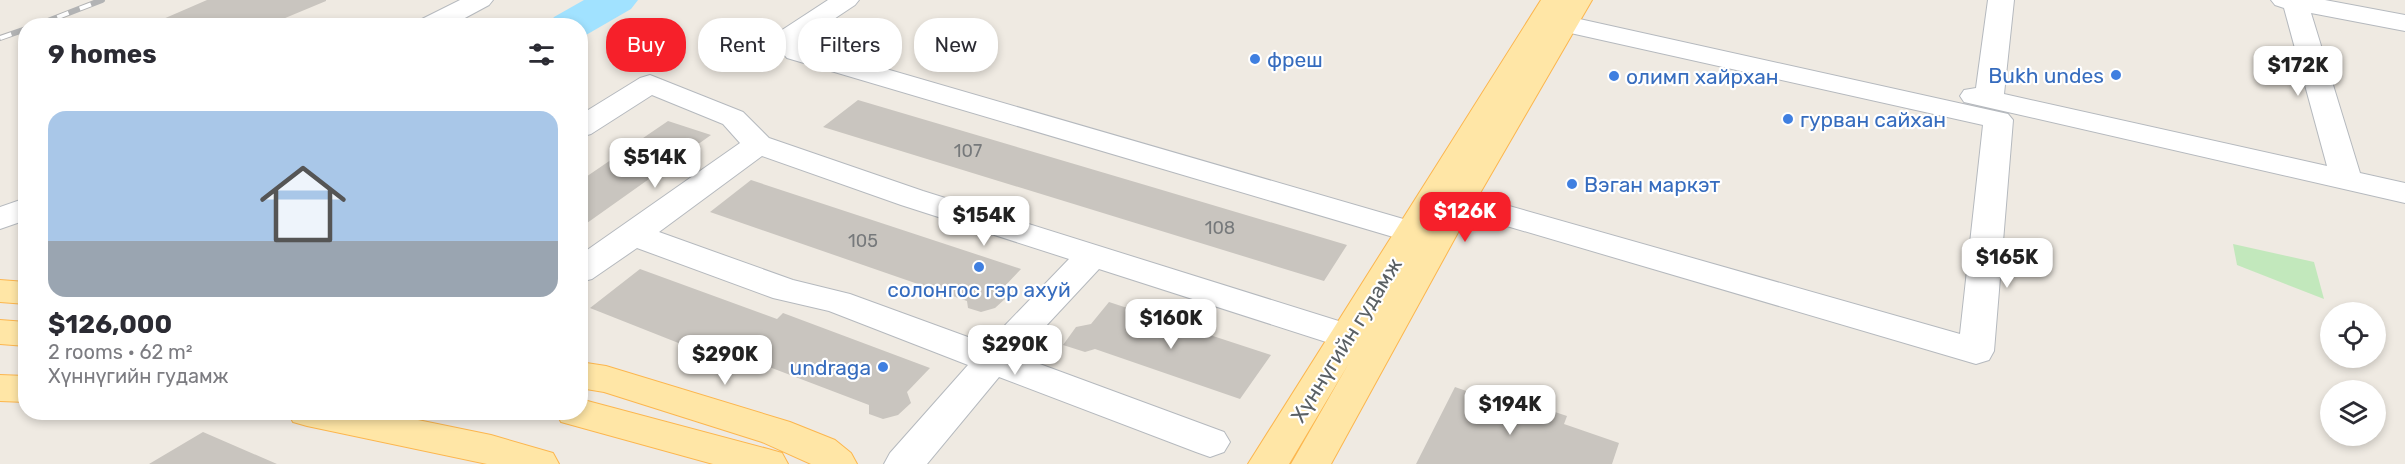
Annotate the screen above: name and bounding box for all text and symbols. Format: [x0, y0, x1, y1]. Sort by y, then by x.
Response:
chip: Buy [606, 18, 686, 72]
chip: Rent [698, 18, 786, 72]
chip: Filters [798, 18, 902, 72]
chip: New [914, 18, 998, 72]
icon: filters [525, 38, 558, 71]
text: 9 homes [48, 39, 157, 70]
pin: $172K [2256, 46, 2340, 97]
place label: фреш [1267, 47, 1323, 72]
marker: фреш [1248, 52, 1262, 66]
text: $172K [2267, 53, 2329, 77]
place label: Bukh undes [1988, 63, 2104, 88]
place label: олимп хайрхан [1626, 64, 1779, 89]
marker: Bukh undes [2109, 68, 2123, 82]
marker: олимп хайрхан [1607, 69, 1621, 83]
place label: гурван сайхан [1800, 107, 1946, 132]
marker: гурван сайхан [1781, 112, 1795, 126]
pin: $514K [613, 138, 697, 189]
house number: 107 [954, 140, 982, 162]
text: $514K [624, 145, 687, 169]
icon: home [249, 150, 357, 258]
place label: Вэган маркэт [1584, 172, 1721, 197]
marker: Вэган маркэт [1565, 177, 1579, 191]
pin: $126K [1423, 192, 1507, 243]
pin: $154K [942, 196, 1026, 247]
text: $126K [1434, 199, 1496, 223]
text: $154K [952, 203, 1016, 227]
house number: 108 [1205, 217, 1235, 239]
house number: 105 [848, 230, 878, 252]
pin: $165K [1965, 238, 2049, 289]
text: $165K [1976, 245, 2038, 269]
street label: Хүннүгийн гудамж [1285, 253, 1407, 427]
marker: солонгос гэр ахуй [972, 260, 986, 274]
place label: солонгос гэр ахуй [887, 277, 1071, 302]
pin: $160K [1129, 299, 1213, 350]
map controls [2320, 302, 2386, 446]
button: locate [2320, 302, 2386, 368]
text: $160K [1139, 306, 1203, 330]
text: $126,000 [48, 309, 172, 340]
pin: $290K [973, 325, 1057, 376]
text: $290K [982, 332, 1048, 356]
pin: $290K [683, 335, 767, 386]
text: 2 rooms · 62 m² [48, 340, 193, 364]
text: $290K [692, 342, 758, 366]
place label: undraga [790, 355, 871, 380]
marker: undraga [876, 360, 890, 374]
text: Хүннүгийн гудамж [48, 364, 229, 388]
button: layers [2320, 380, 2386, 446]
pin: $194K [1468, 385, 1552, 436]
text: $194K [1479, 392, 1541, 416]

